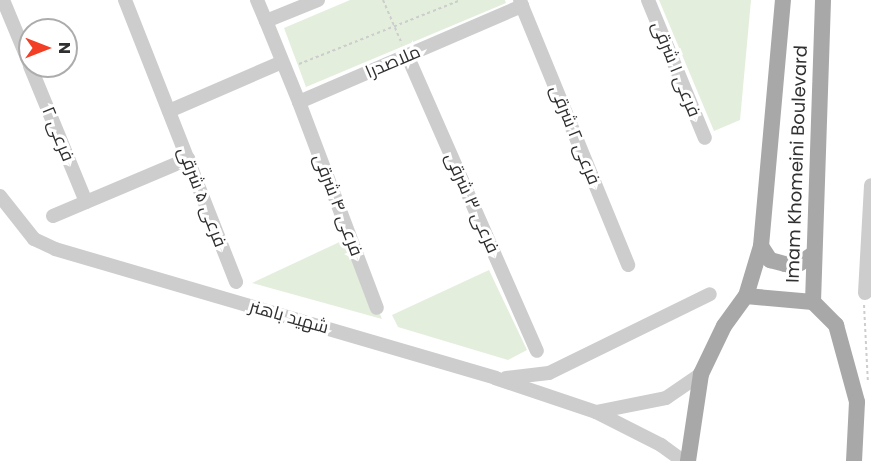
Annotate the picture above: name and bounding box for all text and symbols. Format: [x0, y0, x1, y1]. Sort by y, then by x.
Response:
north arrow [18, 18, 78, 78]
street label: فرعی ۱ شرقی [647, 18, 705, 120]
street label: ملاصدرا [362, 41, 424, 83]
text: N [53, 42, 76, 54]
street label: Imam Khomeini Boulevard [782, 45, 812, 283]
street label: فرعی ۲ شرقی [545, 82, 605, 188]
street label: فرعی ۲ [37, 103, 79, 165]
street label: فرعی ۵ شرقی [173, 144, 231, 250]
street label: فرعی ۳ شرقی [440, 149, 504, 257]
street label: فرعی ۴ شرقی [309, 151, 367, 259]
street label: شهید باهنر [247, 295, 331, 339]

